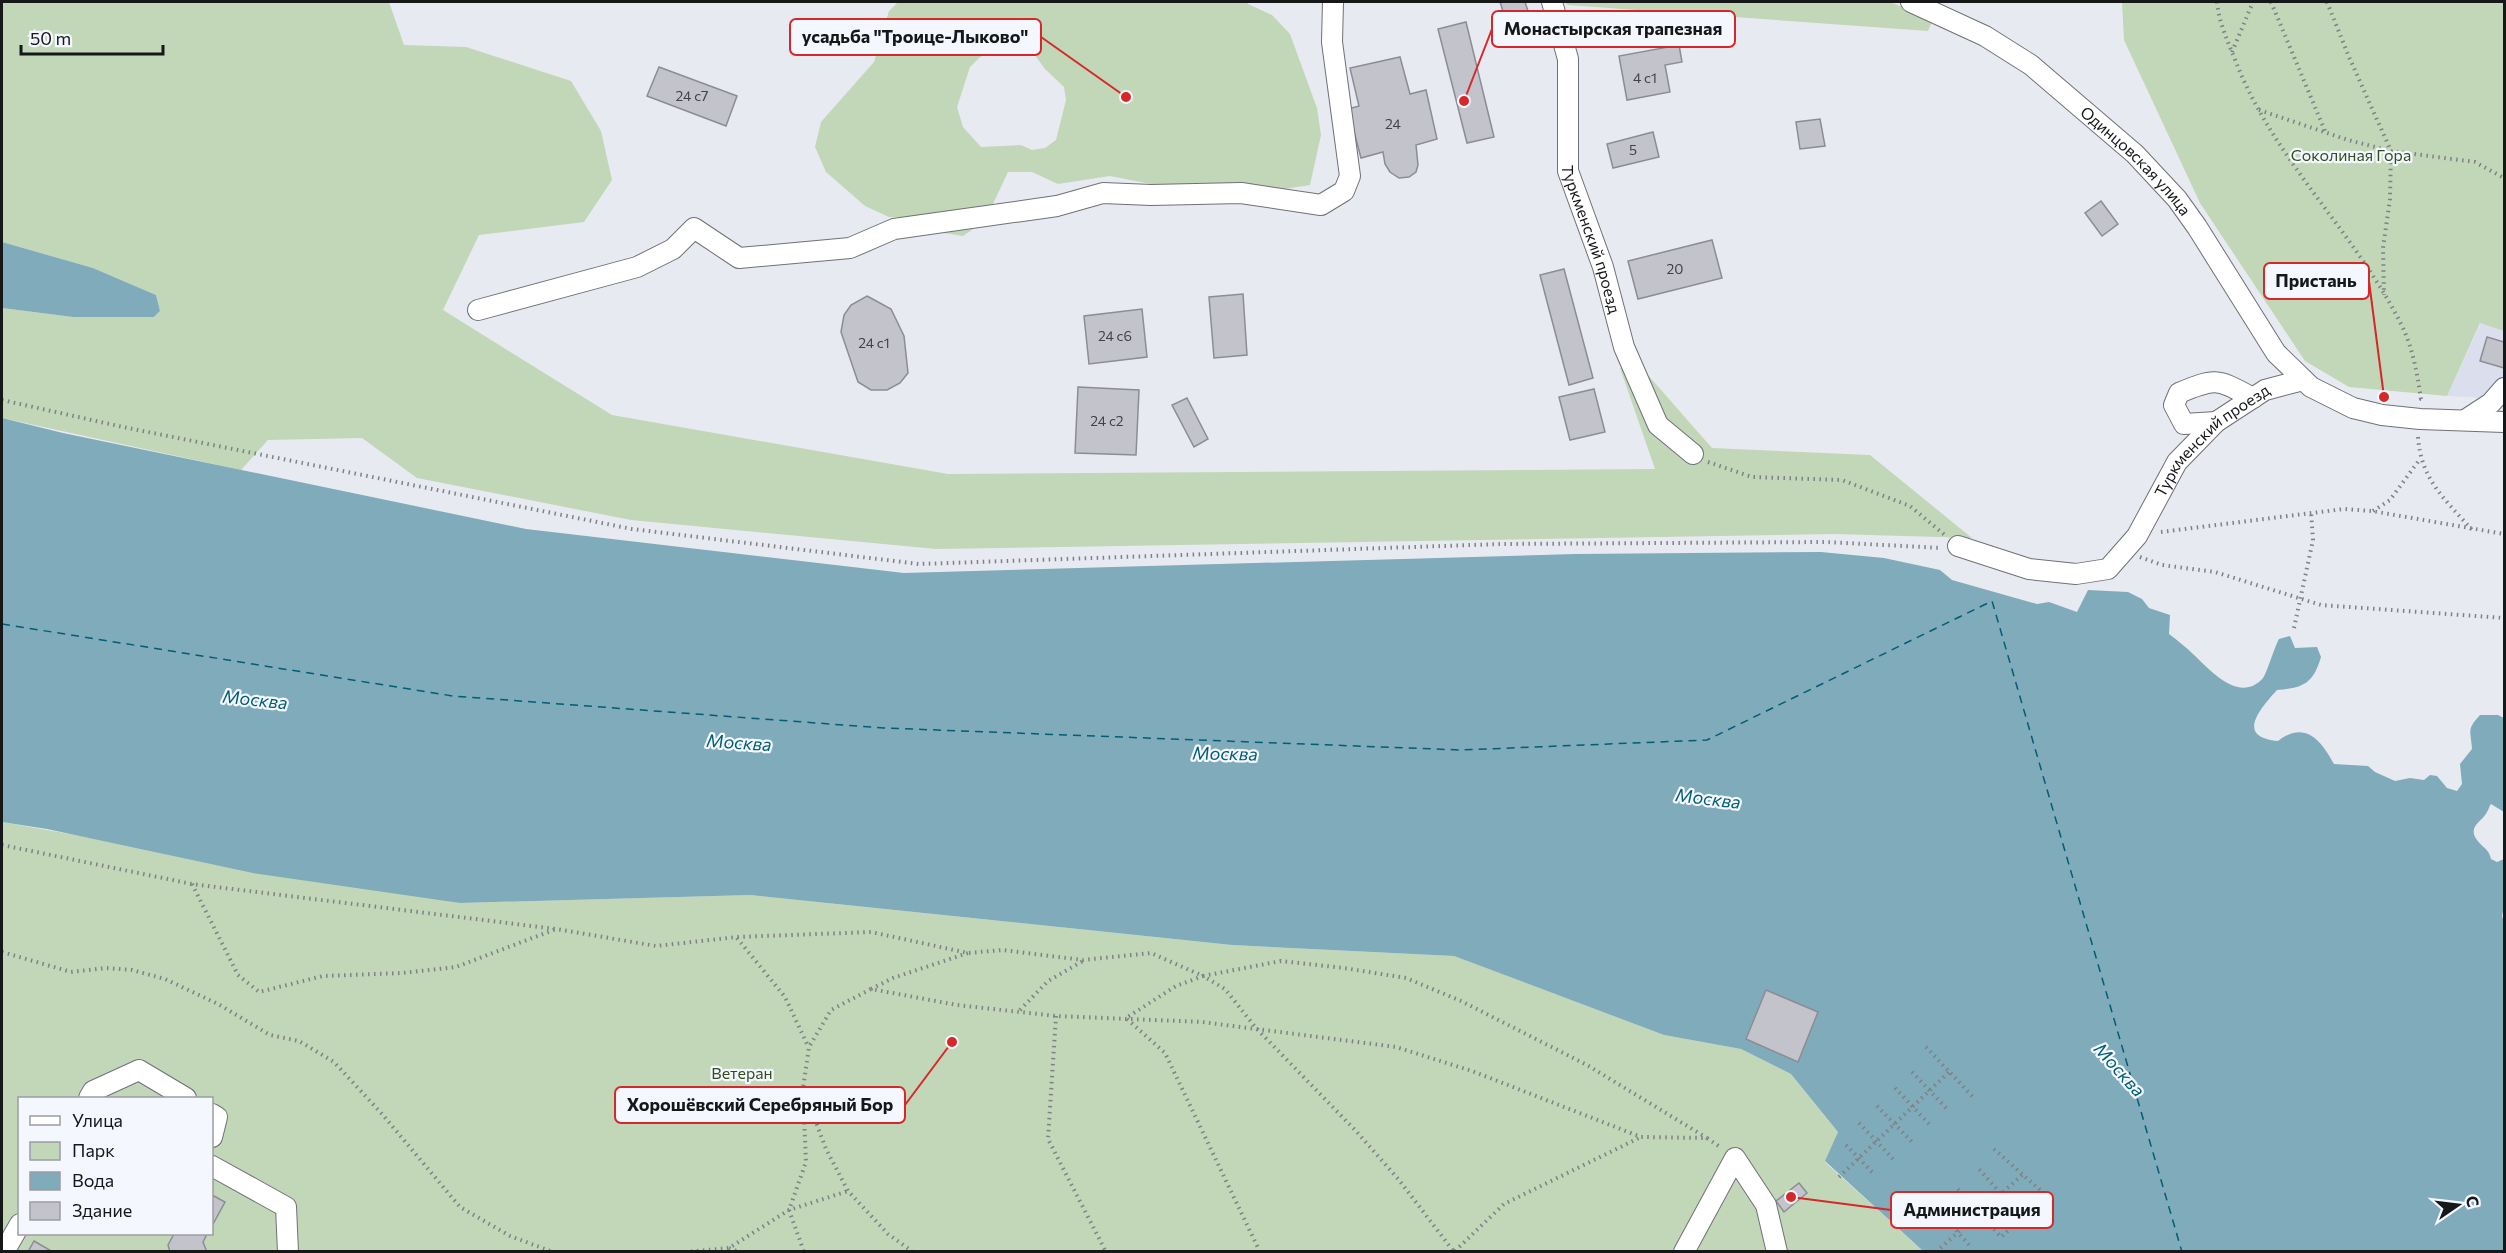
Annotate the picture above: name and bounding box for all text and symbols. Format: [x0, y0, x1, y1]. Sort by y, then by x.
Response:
callout: Монастырская трапезная [1492, 11, 1735, 47]
text: Монастырская трапезная [1504, 17, 1722, 39]
scale bar [21, 18, 164, 56]
callout: усадьба "Троице-Лыково" [790, 19, 1041, 55]
text: усадьба "Троице-Лыково" [802, 25, 1028, 47]
text: 50 m [30, 27, 71, 49]
house number: 4 с1 [1633, 69, 1657, 86]
house number: 24 с7 [676, 87, 708, 104]
street label: Одинцовская улица [2077, 102, 2195, 219]
house number: 24 [1385, 115, 1402, 132]
house number: 5 [1629, 141, 1637, 158]
park label: Соколиная Гора [2291, 145, 2411, 164]
street label: Туркменский проезд [1559, 165, 1625, 316]
house number: 20 [1667, 260, 1683, 277]
callout: Пристань [2264, 263, 2369, 299]
text: Пристань [2275, 269, 2357, 291]
house number: 24 с6 [1098, 327, 1132, 344]
house number: 24 с1 [858, 334, 890, 351]
street label: Туркменский проезд [2150, 380, 2273, 500]
house number: 24 с2 [1090, 412, 1124, 429]
water label: Москва [221, 685, 289, 713]
water label: Москва [706, 729, 772, 755]
water label: Москва [1192, 741, 1258, 765]
water label: Москва [1674, 783, 1742, 813]
water label: Москва [2090, 1038, 2150, 1101]
park label: Ветеран [711, 1063, 773, 1082]
callout: Хорошёвский Серебряный Бор [615, 1087, 905, 1123]
text: Хорошёвский Серебряный Бор [627, 1093, 893, 1115]
legend [18, 1097, 213, 1235]
text: Улица [72, 1109, 123, 1131]
text: Парк [72, 1139, 115, 1161]
text: Вода [72, 1169, 114, 1191]
north arrow [2428, 1175, 2488, 1235]
callout: Администрация [1891, 1192, 2053, 1228]
text: С [2462, 1194, 2484, 1209]
text: Администрация [1903, 1198, 2041, 1220]
text: Здание [72, 1199, 132, 1221]

